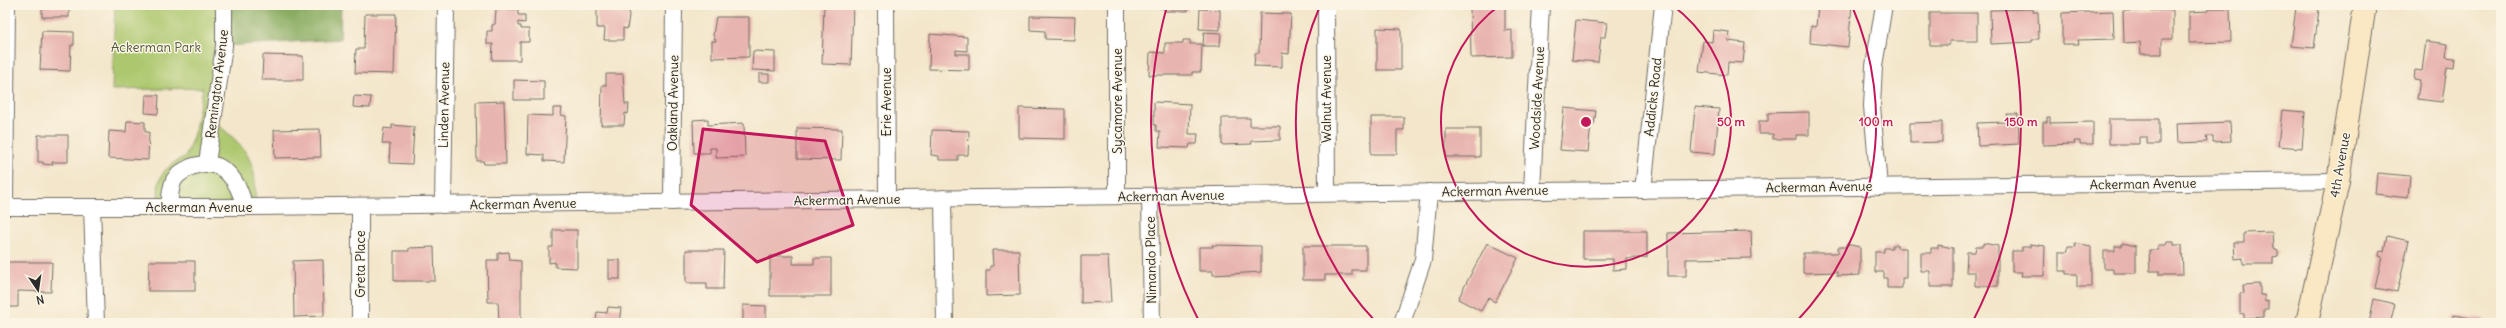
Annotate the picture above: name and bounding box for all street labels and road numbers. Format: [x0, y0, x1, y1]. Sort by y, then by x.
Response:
street label: Remington Avenue [202, 28, 232, 140]
street label: Woodside Avenue [1526, 46, 1548, 150]
street label: Sycamore Avenue [1109, 48, 1126, 154]
street label: Oakland Avenue [664, 55, 682, 151]
street label: Walnut Avenue [1318, 55, 1335, 143]
street label: Addicks Road [1640, 56, 1666, 137]
street label: Linden Avenue [435, 62, 453, 148]
street label: Erie Avenue [878, 67, 895, 137]
street label: 4th Avenue [2326, 131, 2354, 199]
street label: Ackerman Avenue [2089, 175, 2197, 193]
street label: Ackerman Avenue [1765, 178, 1873, 196]
street label: Ackerman Avenue [1441, 182, 1549, 200]
street label: Ackerman Avenue [1117, 187, 1225, 205]
street label: Ackerman Avenue [793, 191, 901, 209]
street label: Ackerman Avenue [469, 195, 577, 213]
street label: Ackerman Avenue [146, 199, 252, 216]
street label: Nimando Place [1142, 216, 1160, 304]
street label: Greta Place [352, 230, 369, 298]

